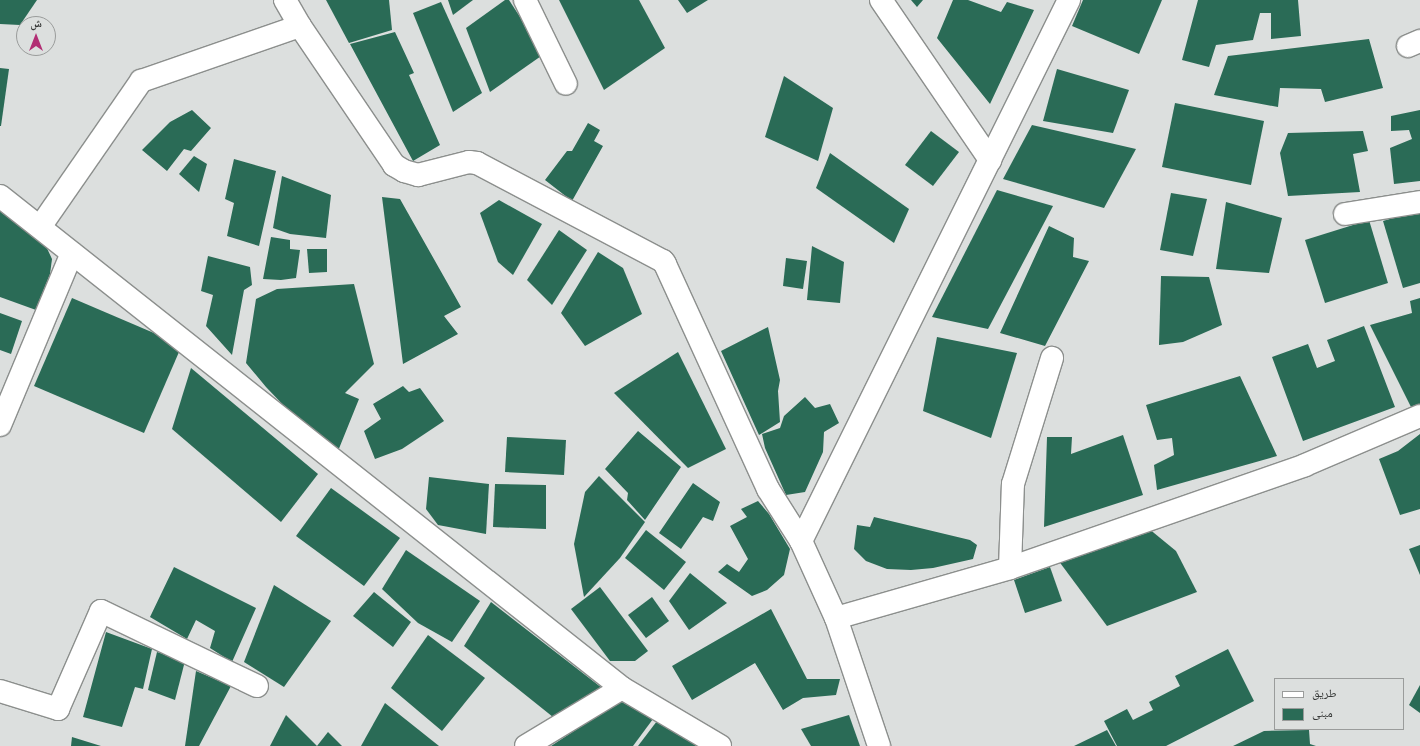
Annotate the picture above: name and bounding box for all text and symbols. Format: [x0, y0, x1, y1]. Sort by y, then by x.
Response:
text: ش [30, 15, 42, 34]
north arrow [16, 16, 56, 56]
legend [1274, 678, 1404, 730]
text: طريق [1312, 684, 1337, 705]
text: مبنى [1312, 704, 1333, 725]

